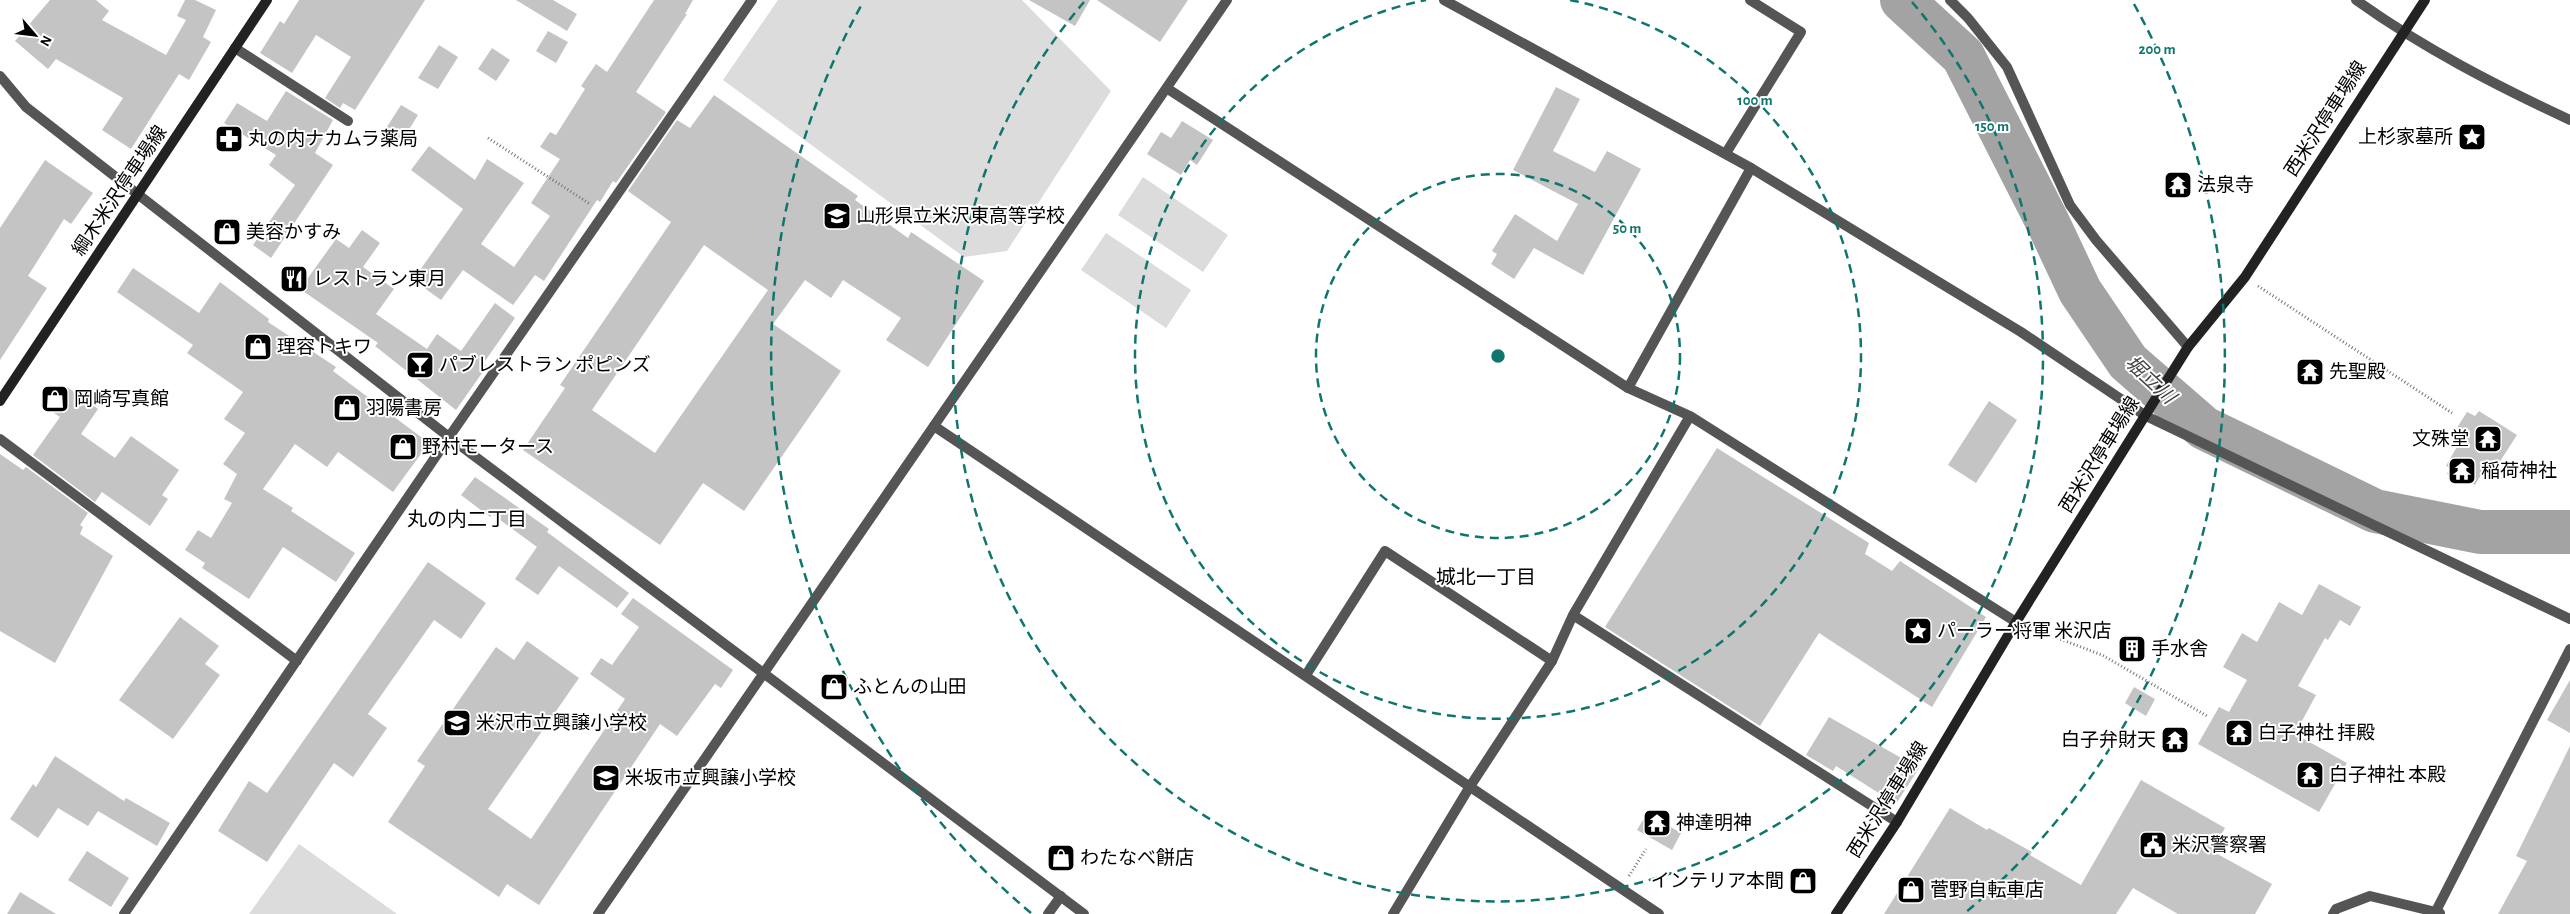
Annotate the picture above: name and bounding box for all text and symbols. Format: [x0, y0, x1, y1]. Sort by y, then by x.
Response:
north arrow [10, 10, 60, 60]
text: N [37, 33, 54, 48]
text: 200 m [2138, 42, 2176, 57]
street label: 西米沢停車場線 [2281, 58, 2370, 180]
text: 100 m [1737, 93, 1773, 108]
text: 150 m [1975, 119, 2009, 134]
street label: 綱木米沢停車場線 [69, 122, 170, 259]
place icon: 上杉家墓所 [2457, 122, 2487, 152]
pharmacy icon: 丸の内ナカムラ薬局 [214, 124, 244, 154]
place label: 上杉家墓所 [2358, 126, 2453, 147]
place label: 丸の内ナカムラ薬局 [248, 128, 418, 149]
temple icon: 法泉寺 [2163, 170, 2193, 200]
place label: 法泉寺 [2197, 174, 2254, 195]
school or university icon: 山形県立米沢東高等学校 [822, 201, 852, 231]
place label: 山形県立米沢東高等学校 [856, 205, 1065, 226]
shop icon: 美容かすみ [212, 217, 242, 247]
text: 50 m [1613, 221, 1641, 236]
place label: 美容かすみ [246, 222, 341, 242]
restaurant icon: レストラン東月 [279, 264, 309, 294]
place label: レストラン東月 [313, 269, 446, 289]
shop icon: 理容トキワ [243, 332, 273, 362]
place label: 理容トキワ [277, 337, 372, 357]
centre of rings [1489, 347, 1507, 365]
bar icon: パブレストラン ポピンズ [405, 350, 435, 380]
water label: 堀立川 [2121, 351, 2181, 409]
place label: パブレストラン ポピンズ [439, 354, 651, 375]
temple icon: 先聖殿 [2295, 357, 2325, 387]
place label: 先聖殿 [2329, 362, 2386, 382]
shop icon: 岡崎写真館 [40, 384, 70, 414]
place label: 岡崎写真館 [74, 389, 169, 409]
shop icon: 羽陽書房 [332, 393, 362, 423]
street label: 西米沢停車場線 [2056, 393, 2143, 516]
place label: 羽陽書房 [366, 398, 442, 418]
temple icon: 文殊堂 [2473, 424, 2503, 454]
place label: 文殊堂 [2412, 428, 2469, 449]
shop icon: 野村モータース [388, 432, 418, 462]
place label: 野村モータース [422, 437, 554, 457]
temple icon: 稲荷神社 [2447, 456, 2477, 486]
place label: 稲荷神社 [2481, 460, 2557, 481]
district label: 丸の内二丁目 [407, 509, 527, 530]
district label: 城北一丁目 [1436, 566, 1536, 588]
place icon: パーラー将軍 米沢店 [1903, 616, 1933, 646]
place label: パーラー将軍 米沢店 [1937, 620, 2111, 641]
building icon: 手水舎 [2117, 634, 2147, 664]
place label: 手水舎 [2151, 639, 2208, 659]
shop icon: ふとんの山田 [819, 672, 849, 702]
place label: ふとんの山田 [853, 677, 967, 697]
school or university icon: 米沢市立興譲小学校 [442, 708, 472, 738]
place label: 米沢市立興譲小学校 [476, 712, 647, 733]
temple icon: 白子神社 拝殿 [2224, 718, 2254, 748]
place label: 白子神社 拝殿 [2258, 722, 2375, 743]
temple icon: 白子弁財天 [2160, 725, 2190, 755]
place label: 白子弁財天 [2061, 729, 2156, 750]
street label: 西米沢停車場線 [1844, 738, 1931, 861]
temple icon: 白子神社 本殿 [2295, 760, 2325, 790]
school or university icon: 米坂市立興譲小学校 [591, 763, 621, 793]
place label: 白子神社 本殿 [2329, 764, 2446, 785]
place label: 米坂市立興譲小学校 [625, 767, 796, 788]
temple icon: 神達明神 [1642, 808, 1672, 838]
place label: 神達明神 [1676, 812, 1752, 833]
public building icon: 米沢警察署 [2138, 830, 2168, 860]
place label: 米沢警察署 [2172, 834, 2267, 855]
shop icon: わたなべ餅店 [1046, 843, 1076, 873]
place label: わたなべ餅店 [1080, 847, 1194, 868]
shop icon: インテリア本間 [1788, 866, 1818, 896]
place label: インテリア本間 [1651, 871, 1784, 891]
shop icon: 菅野自転車店 [1896, 875, 1926, 905]
place label: 菅野自転車店 [1930, 879, 2044, 900]

